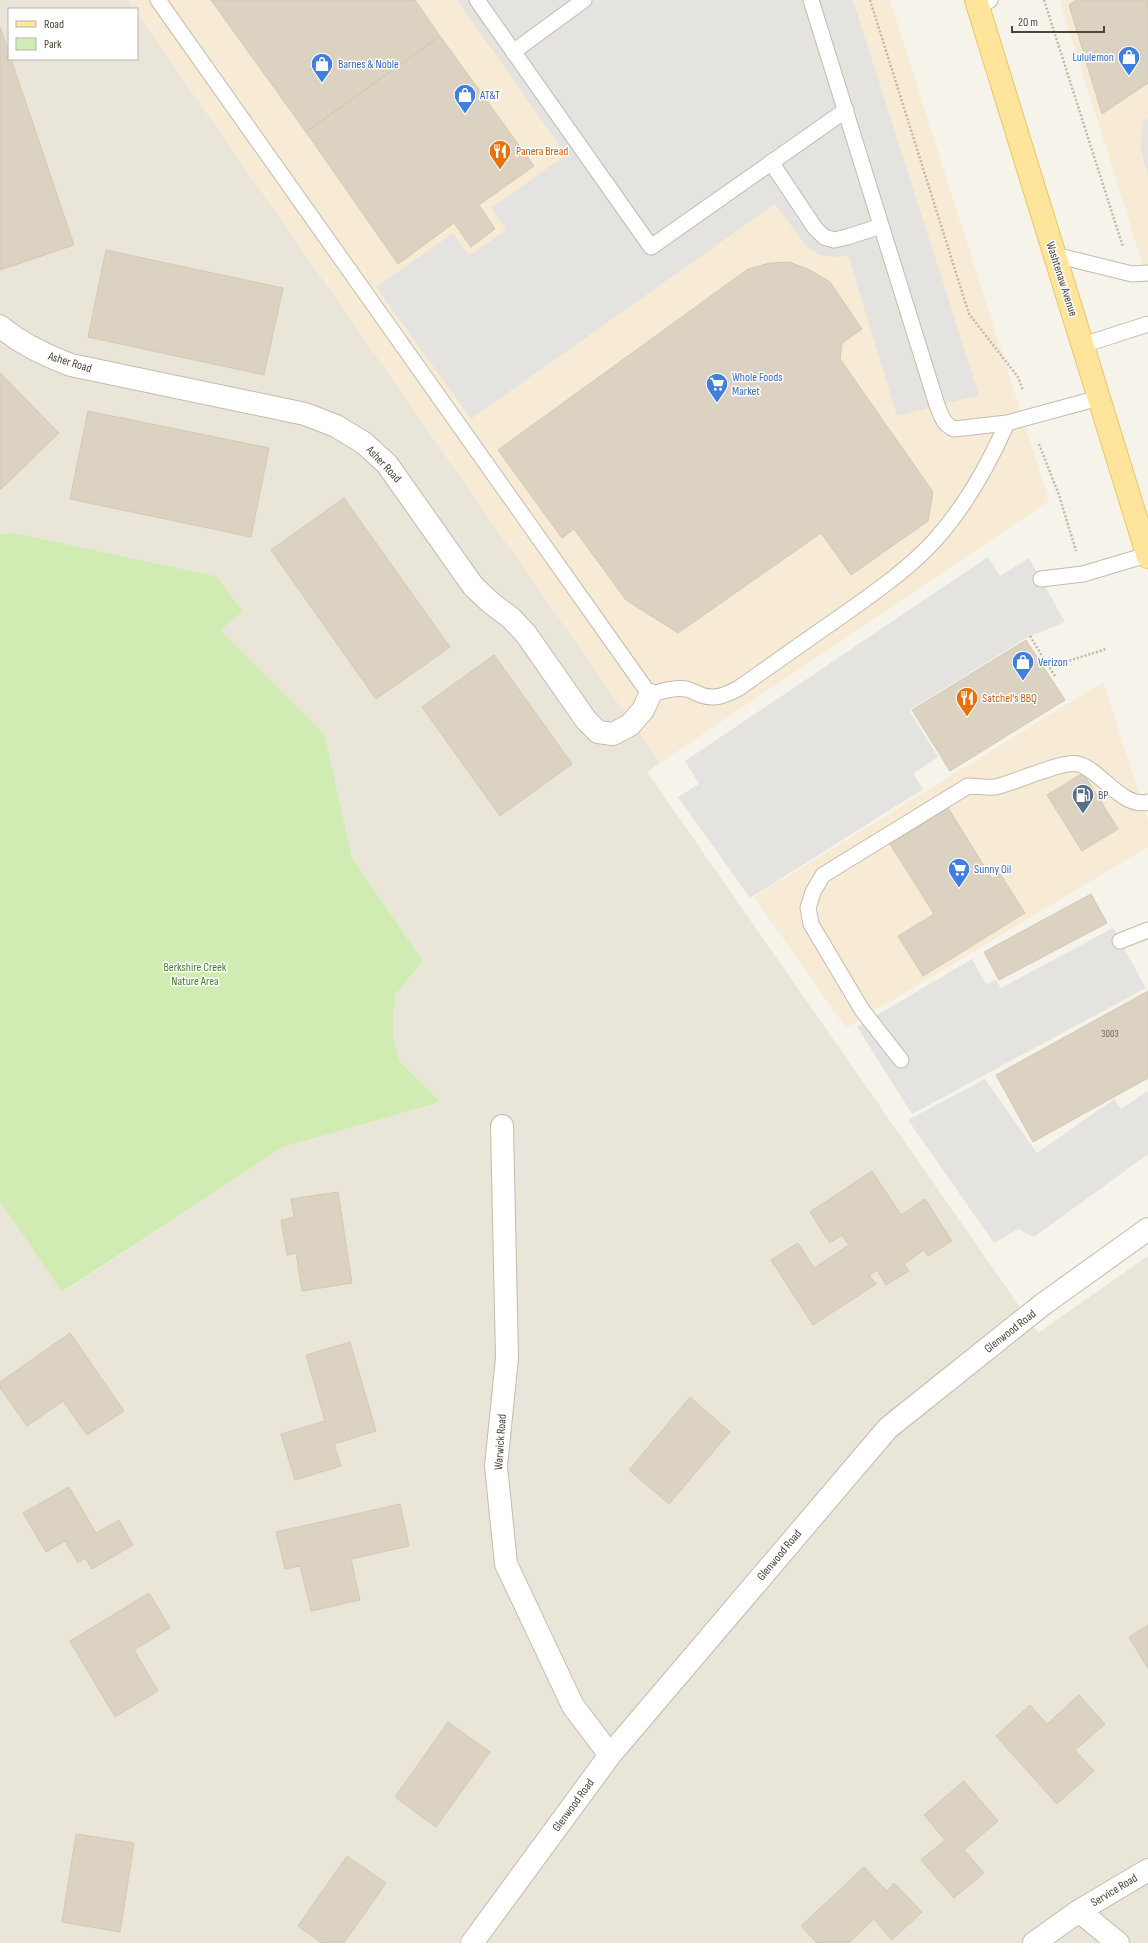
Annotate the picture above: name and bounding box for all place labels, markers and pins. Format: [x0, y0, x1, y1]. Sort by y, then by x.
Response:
shop icon: Lululemon [1116, 44, 1142, 77]
place label: Lululemon [1072, 50, 1114, 65]
shop icon: Barnes & Noble [309, 51, 335, 84]
place label: Barnes & Noble [338, 57, 399, 72]
shop icon: AT&T [452, 82, 478, 115]
place label: AT&T [479, 88, 500, 103]
restaurant icon: Panera Bread [487, 138, 513, 171]
place label: Panera Bread [516, 144, 568, 159]
place label: Whole Foods Market [732, 370, 783, 399]
supermarket icon: Whole Foods Market [704, 371, 730, 404]
shop icon: Verizon [1010, 649, 1036, 682]
place label: Verizon [1038, 655, 1068, 670]
restaurant icon: Satchel's BBQ [954, 685, 980, 718]
place label: Satchel's BBQ [982, 691, 1037, 706]
fuel station icon: BP [1070, 782, 1096, 815]
place label: BP [1098, 788, 1108, 803]
supermarket icon: Sunny Oil [946, 856, 972, 889]
place label: Sunny Oil [974, 862, 1011, 877]

